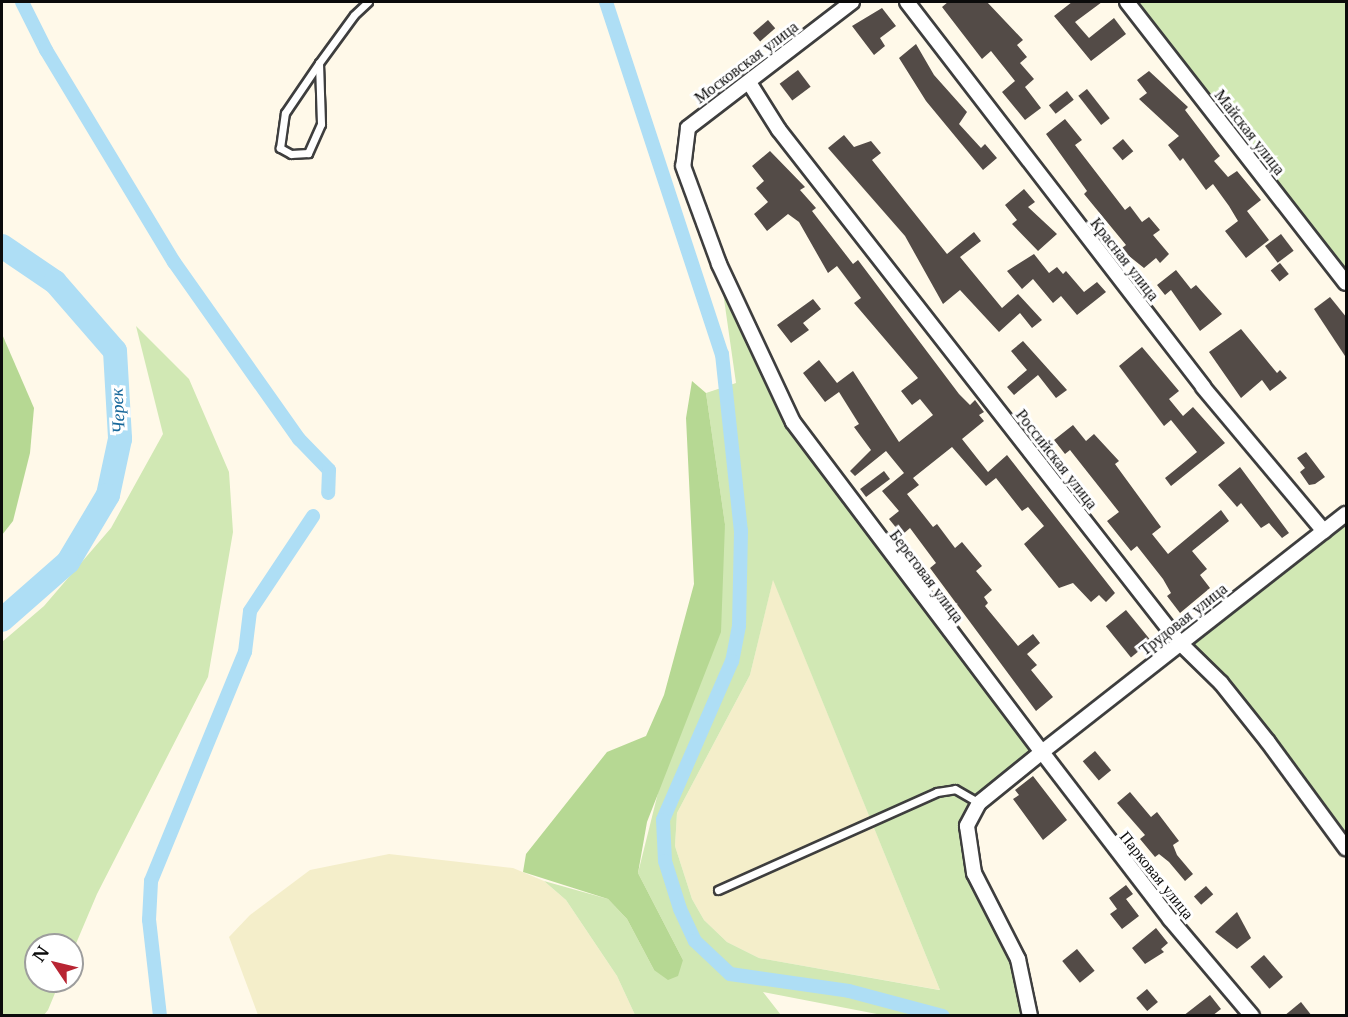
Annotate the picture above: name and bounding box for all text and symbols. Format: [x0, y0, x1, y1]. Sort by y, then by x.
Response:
street label: Московская улица [690, 17, 802, 107]
street label: Майская улица [1211, 85, 1289, 179]
street label: Красная улица [1087, 214, 1163, 304]
water label: Черек [106, 388, 130, 434]
street label: Российская улица [1012, 405, 1102, 513]
street label: Береговая улица [886, 526, 968, 626]
street label: Трудовая улица [1135, 579, 1231, 659]
street label: Парковая улица [1116, 827, 1198, 923]
north arrow [24, 933, 84, 993]
text: N [28, 942, 53, 966]

